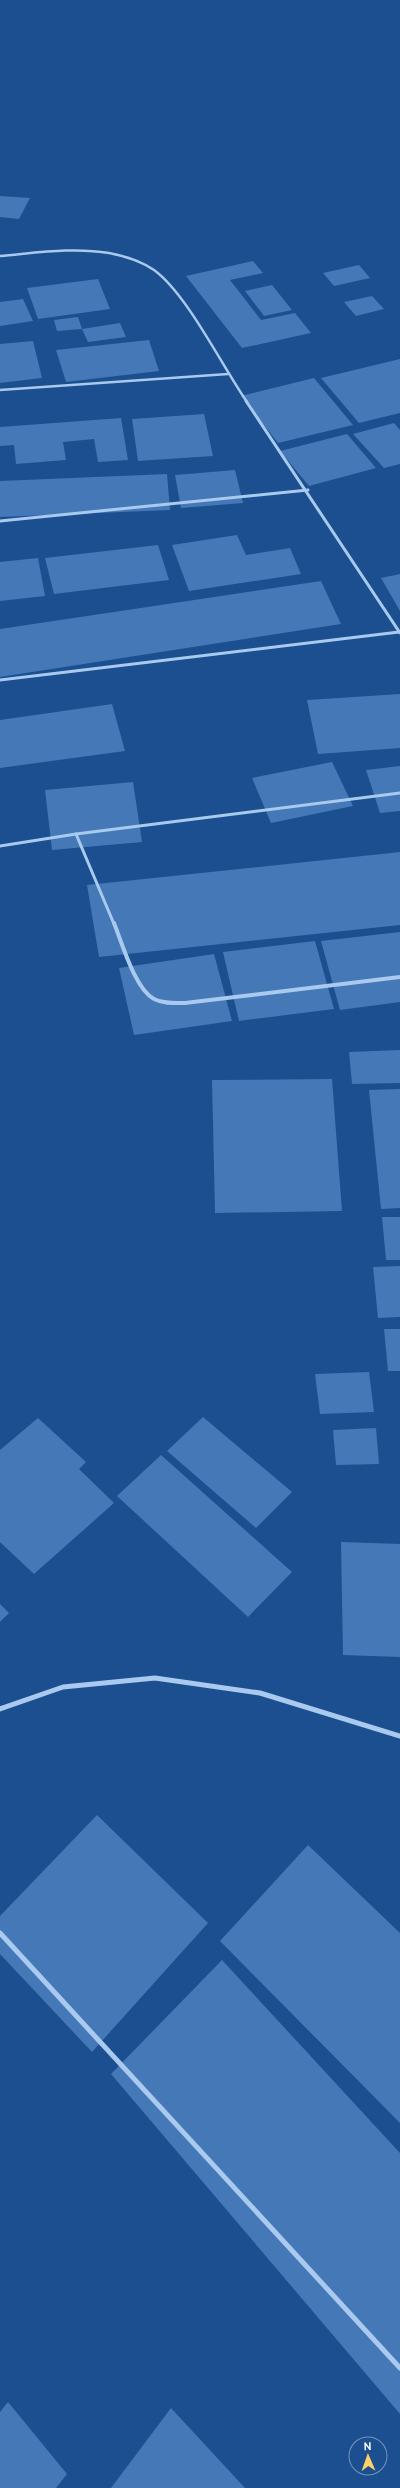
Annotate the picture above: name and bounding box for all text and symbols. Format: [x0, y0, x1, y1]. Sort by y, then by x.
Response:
north arrow [348, 2436, 388, 2476]
text: N [363, 2440, 372, 2454]

